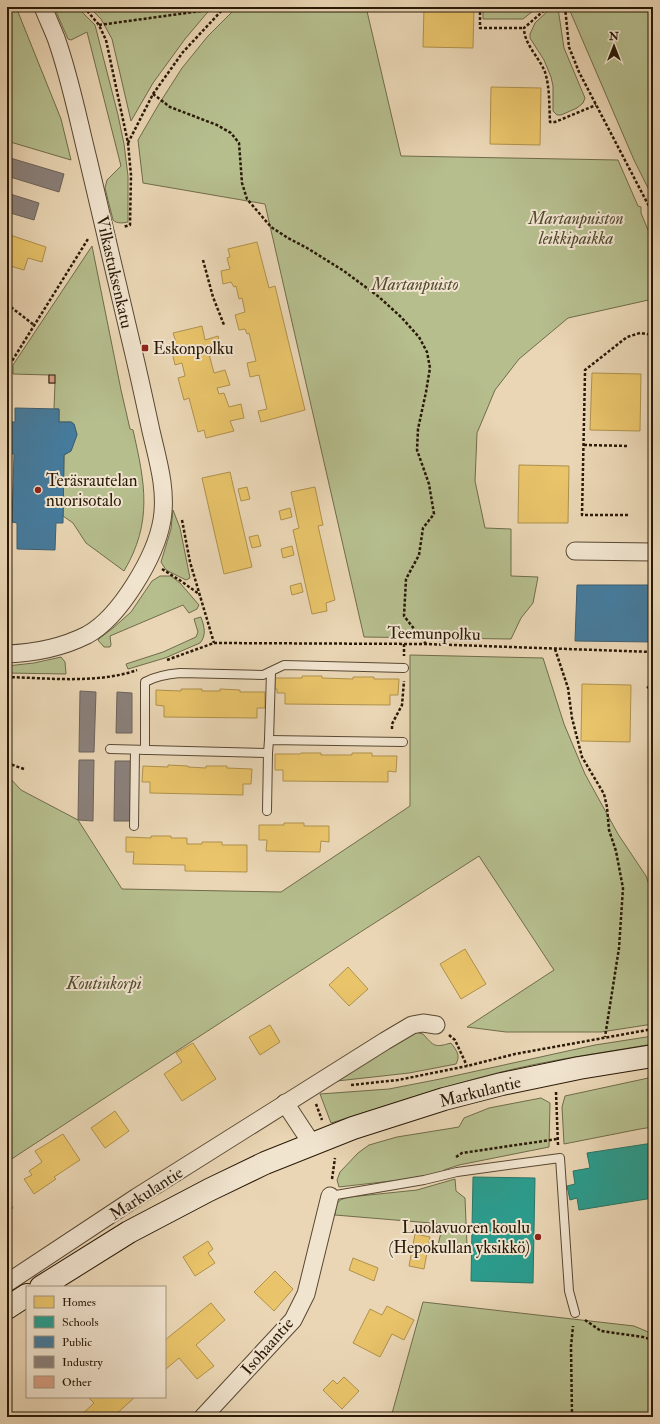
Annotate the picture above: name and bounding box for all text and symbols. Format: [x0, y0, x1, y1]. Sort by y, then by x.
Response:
north arrow [594, 26, 634, 66]
text: N [608, 30, 620, 43]
park label: Martanpuiston leikkipaikka [527, 208, 624, 249]
street label: Vilkastuksenkatu [91, 214, 138, 331]
park label: Martanpuisto [370, 274, 459, 295]
place label: Eskonpolku [153, 338, 234, 360]
marker: Eskonpolku [140, 343, 150, 353]
place label: Teräsrautelan nuorisotalo [46, 470, 138, 511]
marker: Teräsrautelan nuorisotalo [33, 485, 43, 495]
street label: Teemunpolku [387, 622, 481, 646]
park label: Koutinkorpi [65, 973, 142, 994]
street label: Markulantie [437, 1071, 523, 1112]
street label: Markulantie [106, 1162, 187, 1225]
place label: Luolavuoren koulu (Hepokullan yksikkö) [388, 1217, 530, 1259]
marker: Luolavuoren koulu (Hepokullan yksikkö) [533, 1232, 543, 1242]
legend [26, 1286, 166, 1398]
text: Homes [62, 1295, 96, 1310]
street label: Isohaantie [237, 1313, 298, 1379]
text: Schools [62, 1315, 99, 1330]
text: Public [62, 1335, 92, 1350]
text: Industry [62, 1355, 104, 1370]
text: Other [62, 1375, 92, 1390]

